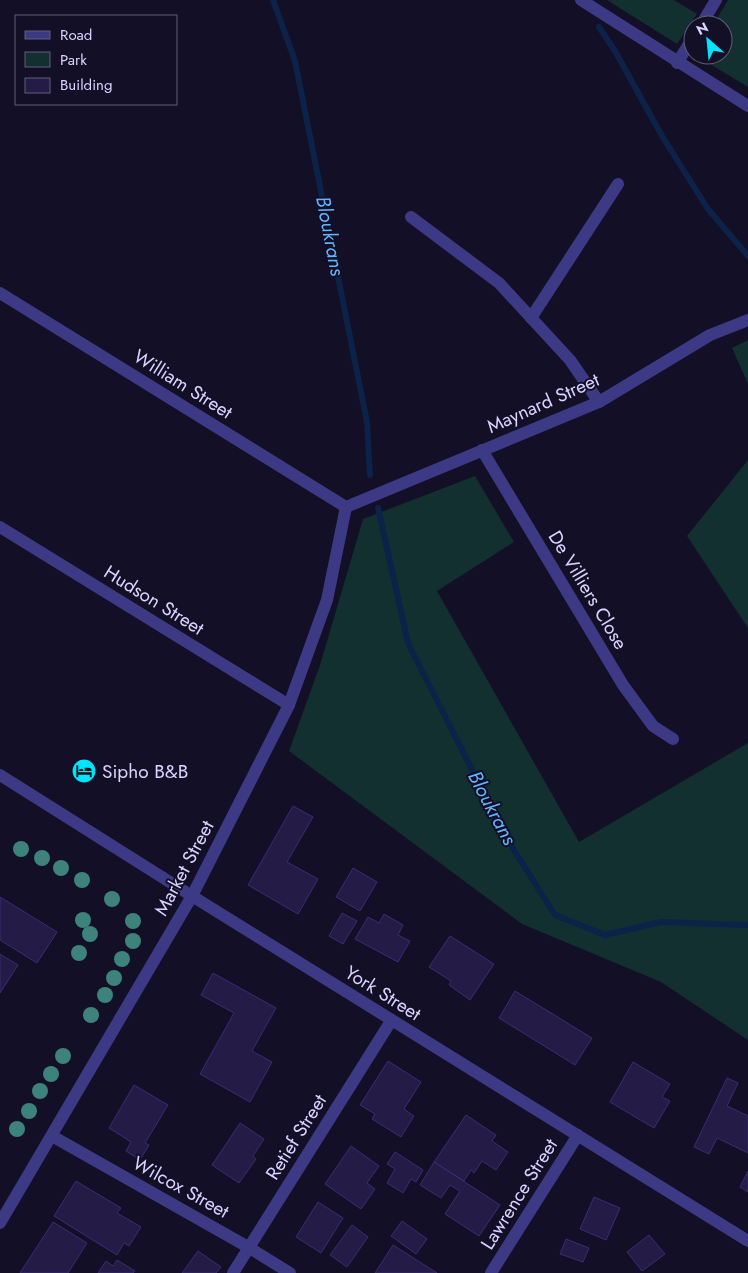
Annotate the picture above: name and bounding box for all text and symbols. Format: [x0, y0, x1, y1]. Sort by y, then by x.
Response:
legend [15, 15, 178, 105]
north arrow [683, 15, 733, 65]
text: N [693, 17, 712, 40]
text: Road [60, 24, 92, 46]
text: Park [60, 49, 87, 71]
text: Building [60, 74, 112, 96]
water label: Bloukrans [308, 194, 352, 278]
street label: William Street [128, 343, 238, 425]
street label: Maynard Street [483, 366, 604, 440]
street label: De Villiers Close [542, 525, 634, 655]
street label: Hudson Street [99, 558, 210, 642]
hotel icon: Sipho B&B [71, 758, 97, 784]
place label: Sipho B&B [102, 758, 188, 785]
water label: Bloukrans [460, 766, 524, 850]
street label: Market Street [148, 815, 221, 920]
street label: York Street [340, 959, 427, 1027]
street label: Retief Street [259, 1089, 333, 1185]
street label: Lawrence Street [474, 1133, 564, 1255]
street label: Wilcox Street [128, 1149, 234, 1225]

